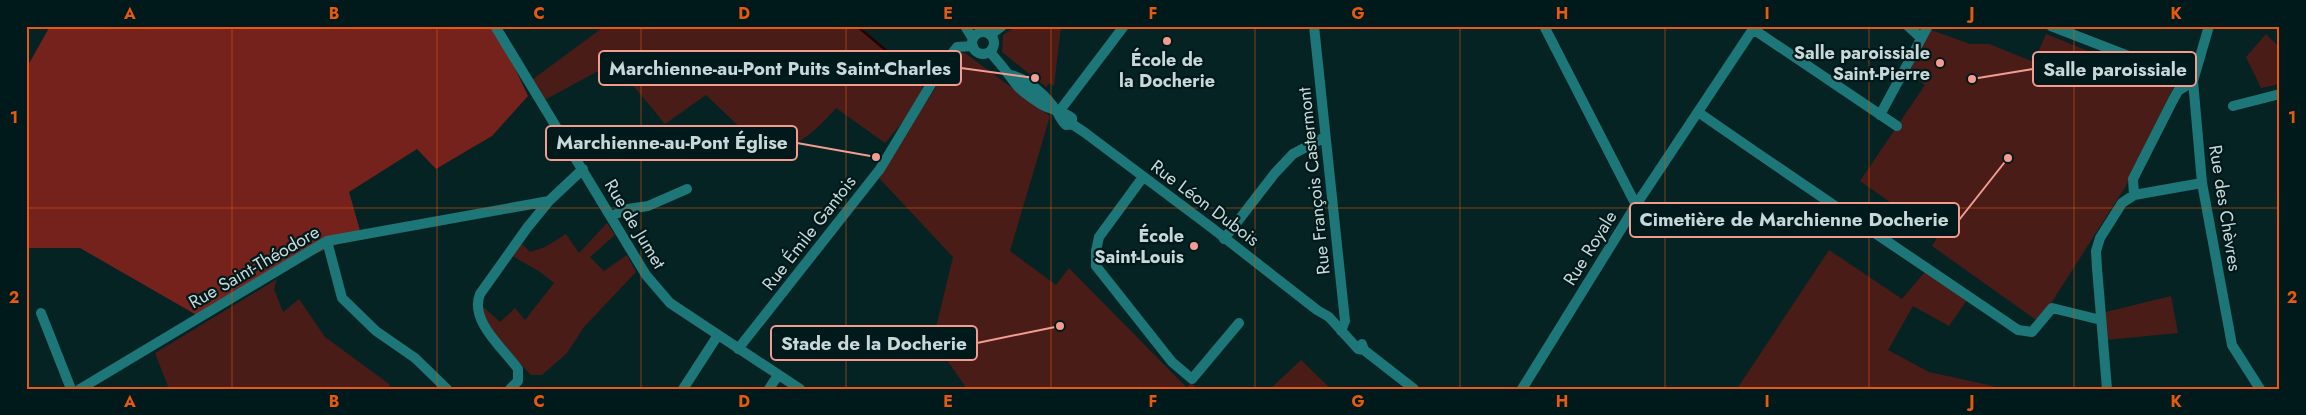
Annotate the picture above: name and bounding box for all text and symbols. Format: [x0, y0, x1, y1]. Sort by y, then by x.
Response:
text: A [123, 2, 136, 25]
text: B [329, 2, 339, 25]
text: C [533, 2, 545, 25]
text: D [738, 2, 750, 25]
text: E [943, 2, 953, 25]
text: F [1149, 2, 1157, 25]
text: G [1351, 2, 1365, 25]
text: H [1556, 2, 1568, 25]
text: I [1764, 2, 1770, 25]
text: J [1966, 2, 1975, 25]
text: K [2170, 2, 2182, 25]
marker: École de la Docherie [1161, 35, 1173, 47]
place label: Salle paroissiale Saint-Pierre [1794, 40, 1930, 87]
place label: École de la Docherie [1119, 47, 1215, 94]
callout: Marchienne-au-Pont Puits Saint-Charles [599, 51, 961, 85]
callout: Salle paroissiale [2033, 52, 2196, 86]
text: Marchienne-au-Pont Puits Saint-Charles [609, 55, 951, 82]
text: Salle paroissiale [2043, 56, 2187, 83]
marker: Salle paroissiale Saint-Pierre [1934, 57, 1946, 69]
street label: Rue François Castermont [1291, 85, 1337, 276]
text: 1 [10, 106, 18, 129]
text: 1 [2288, 106, 2296, 129]
callout: Marchienne-au-Pont Église [546, 126, 797, 160]
text: Marchienne-au-Pont Église [556, 129, 788, 156]
street label: Rue des Chèvres [2202, 143, 2248, 273]
street label: Rue Léon Dubois [1145, 154, 1265, 252]
street label: Rue Émile Gantois [756, 170, 862, 296]
street label: Rue de Jumet [598, 174, 672, 274]
callout: Cimetière de Marchienne Docherie [1630, 203, 1959, 237]
street label: Rue Royale [1557, 206, 1623, 290]
text: Cimetière de Marchienne Docherie [1639, 206, 1949, 233]
street label: Rue Saint-Théodore [184, 219, 324, 315]
place label: École Saint-Louis [1094, 223, 1184, 270]
marker: École Saint-Louis [1188, 240, 1200, 252]
text: 2 [9, 286, 19, 309]
text: 2 [2287, 286, 2297, 309]
callout: Stade de la Docherie [771, 326, 977, 360]
text: Stade de la Docherie [781, 330, 967, 357]
text: A [123, 390, 136, 413]
text: B [329, 390, 339, 413]
text: C [533, 390, 545, 413]
text: D [738, 390, 750, 413]
text: E [943, 390, 953, 413]
text: F [1149, 390, 1157, 413]
text: G [1351, 390, 1365, 413]
text: H [1556, 390, 1568, 413]
text: I [1764, 390, 1770, 413]
text: J [1966, 390, 1975, 413]
text: K [2170, 390, 2182, 413]

